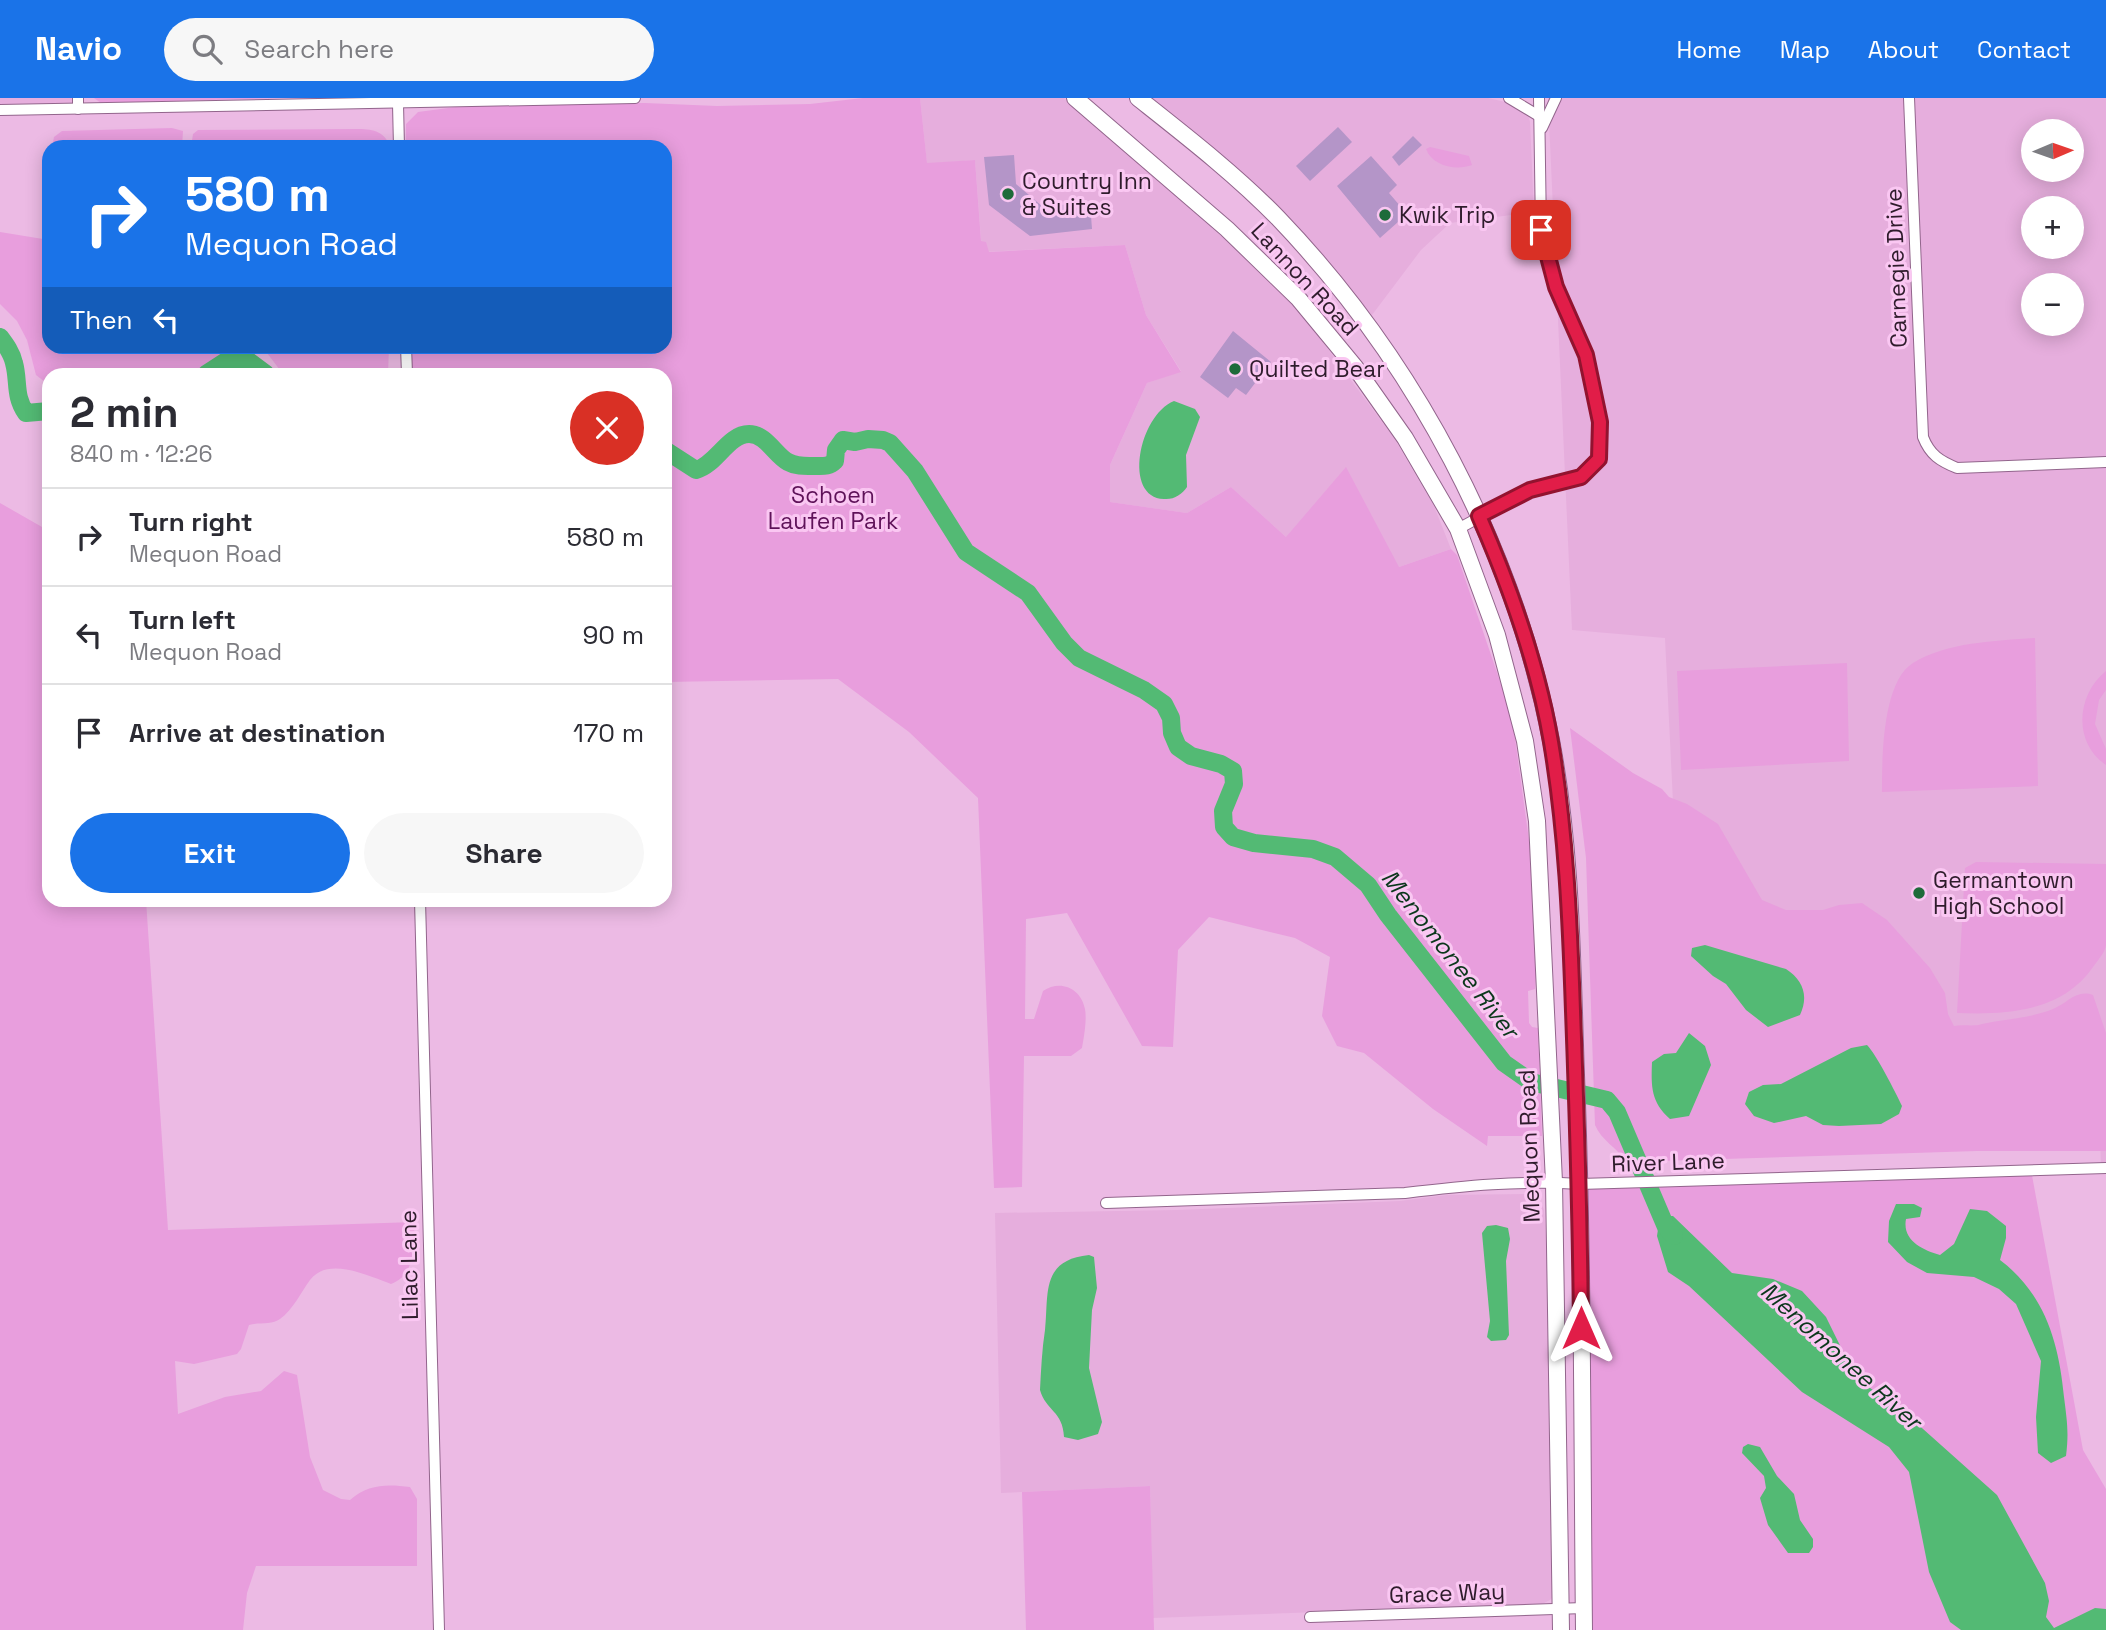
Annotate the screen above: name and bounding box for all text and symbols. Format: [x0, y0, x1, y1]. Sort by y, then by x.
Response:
search box [164, 18, 654, 81]
text: Navio [35, 28, 122, 70]
icon: search [188, 30, 226, 68]
text: Search here [244, 32, 394, 66]
text: Home [1676, 34, 1742, 65]
text: Map [1780, 34, 1830, 65]
text: About [1868, 34, 1939, 65]
text: Contact [1977, 34, 2071, 65]
north arrow [2021, 119, 2084, 182]
map controls [2021, 119, 2084, 336]
text: 580 m [185, 163, 330, 225]
place label: Country Inn & Suites [1022, 166, 1152, 222]
icon: right [70, 168, 161, 259]
marker: Country Inn & Suites [1000, 186, 1016, 202]
street label: Carnegie Drive [1878, 188, 1914, 348]
button: + [2021, 196, 2084, 259]
place label: Kwik Trip [1399, 200, 1495, 230]
pin [1511, 200, 1571, 260]
marker: Kwik Trip [1377, 207, 1393, 223]
icon: arrive [1522, 211, 1560, 249]
street label: Lannon Road [1245, 216, 1365, 342]
text: Mequon Road [185, 224, 398, 264]
button: − [2021, 273, 2084, 336]
icon: left [147, 301, 185, 339]
text: Then [70, 303, 133, 337]
place label: Quilted Bear [1249, 354, 1385, 384]
marker: Quilted Bear [1227, 361, 1243, 377]
text: 2 min [70, 386, 179, 439]
button: close [570, 391, 644, 465]
text: 840 m · 12:26 [70, 439, 213, 469]
park label: Schoen Laufen Park [768, 480, 898, 536]
text: Turn right [129, 505, 253, 539]
icon: right [70, 518, 108, 556]
text: 580 m [567, 520, 644, 554]
text: Mequon Road [129, 539, 282, 569]
text: Turn left [129, 603, 236, 637]
icon: left [70, 616, 108, 654]
text: 90 m [582, 618, 644, 652]
text: Mequon Road [129, 637, 282, 667]
icon: arrive [70, 714, 108, 752]
text: Arrive at destination [129, 716, 386, 750]
text: 170 m [573, 716, 644, 750]
button: Exit [70, 813, 350, 893]
button: Share [364, 813, 644, 893]
water label: Menomonee River [1375, 863, 1528, 1047]
place label: Germantown High School [1933, 865, 2074, 921]
marker: Germantown High School [1911, 885, 1927, 901]
street label: Mequon Road [1511, 1069, 1547, 1223]
street label: River Lane [1611, 1145, 1725, 1179]
street label: Lilac Lane [393, 1210, 425, 1320]
water label: Menomonee River [1754, 1275, 1930, 1438]
position arrow [1544, 1291, 1618, 1365]
street label: Grace Way [1388, 1576, 1506, 1610]

